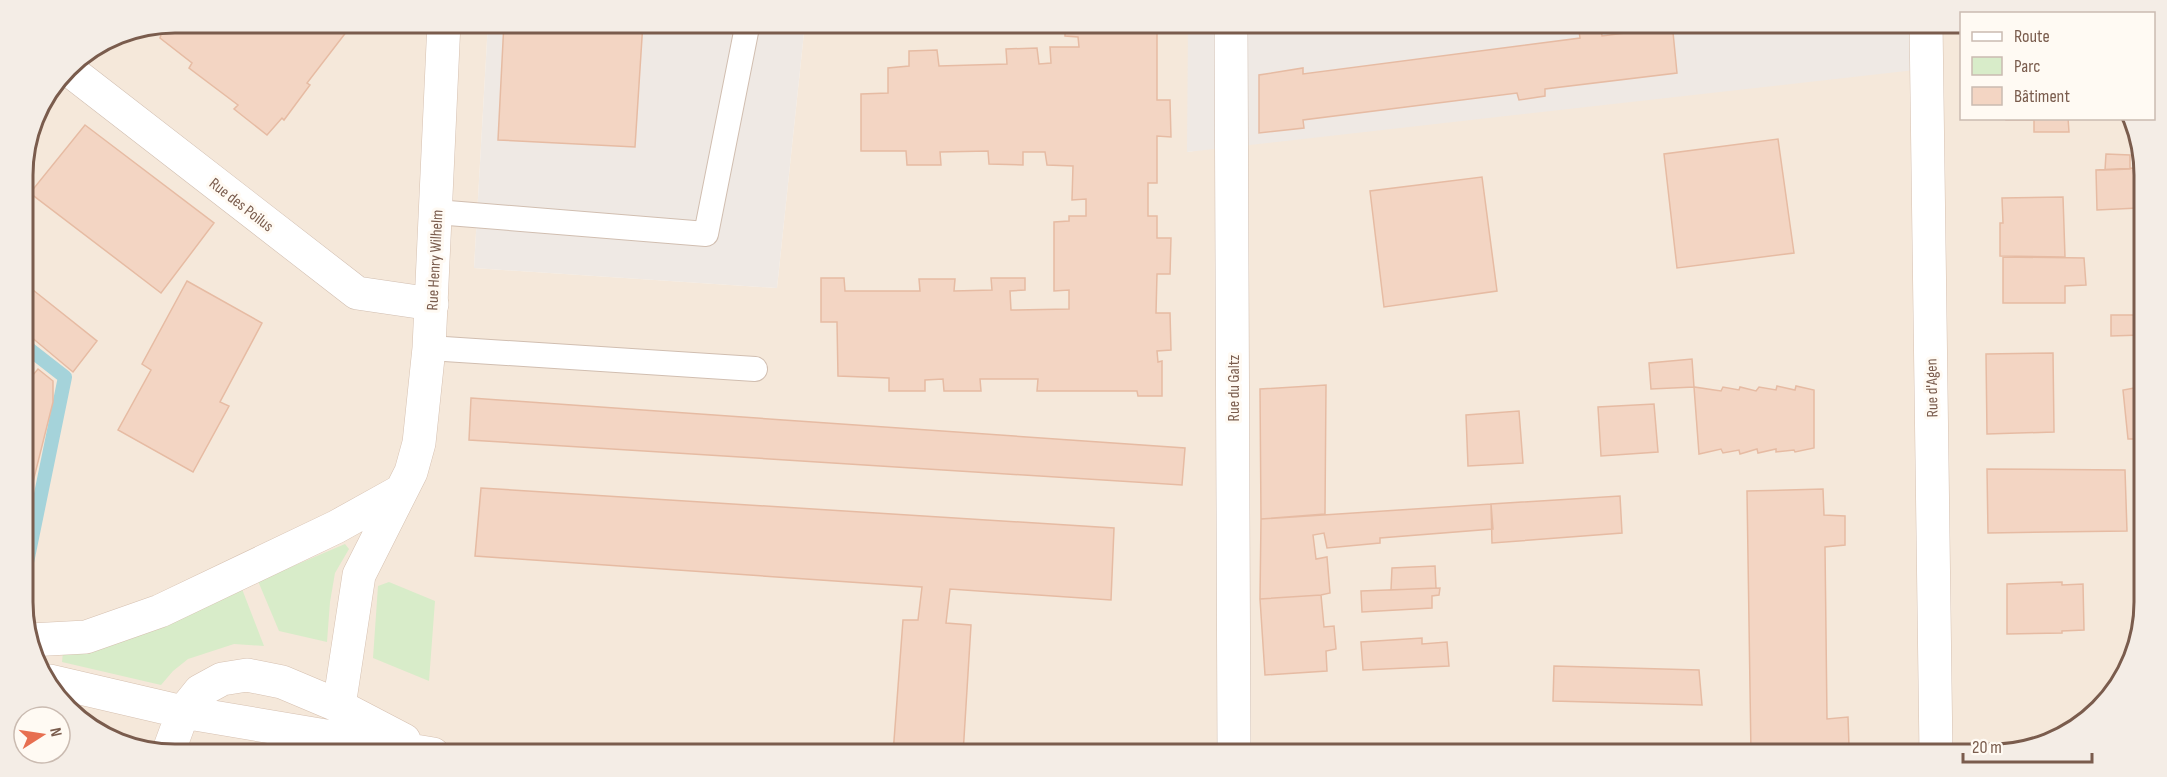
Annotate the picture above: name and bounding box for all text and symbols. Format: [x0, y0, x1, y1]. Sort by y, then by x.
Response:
legend [1960, 12, 2155, 120]
text: Route [2014, 26, 2050, 47]
text: Parc [2014, 56, 2040, 77]
text: Bâtiment [2014, 86, 2070, 107]
street label: Rue des Poilus [205, 174, 277, 236]
street label: Rue Henry Wilhelm [423, 209, 448, 311]
street label: Rue du Galtz [1225, 354, 1244, 421]
street label: Rue d'Agen [1922, 358, 1943, 418]
north arrow [12, 705, 72, 765]
text: N [45, 726, 65, 738]
scale bar [1963, 726, 2092, 764]
text: 20 m [1972, 737, 2002, 758]

